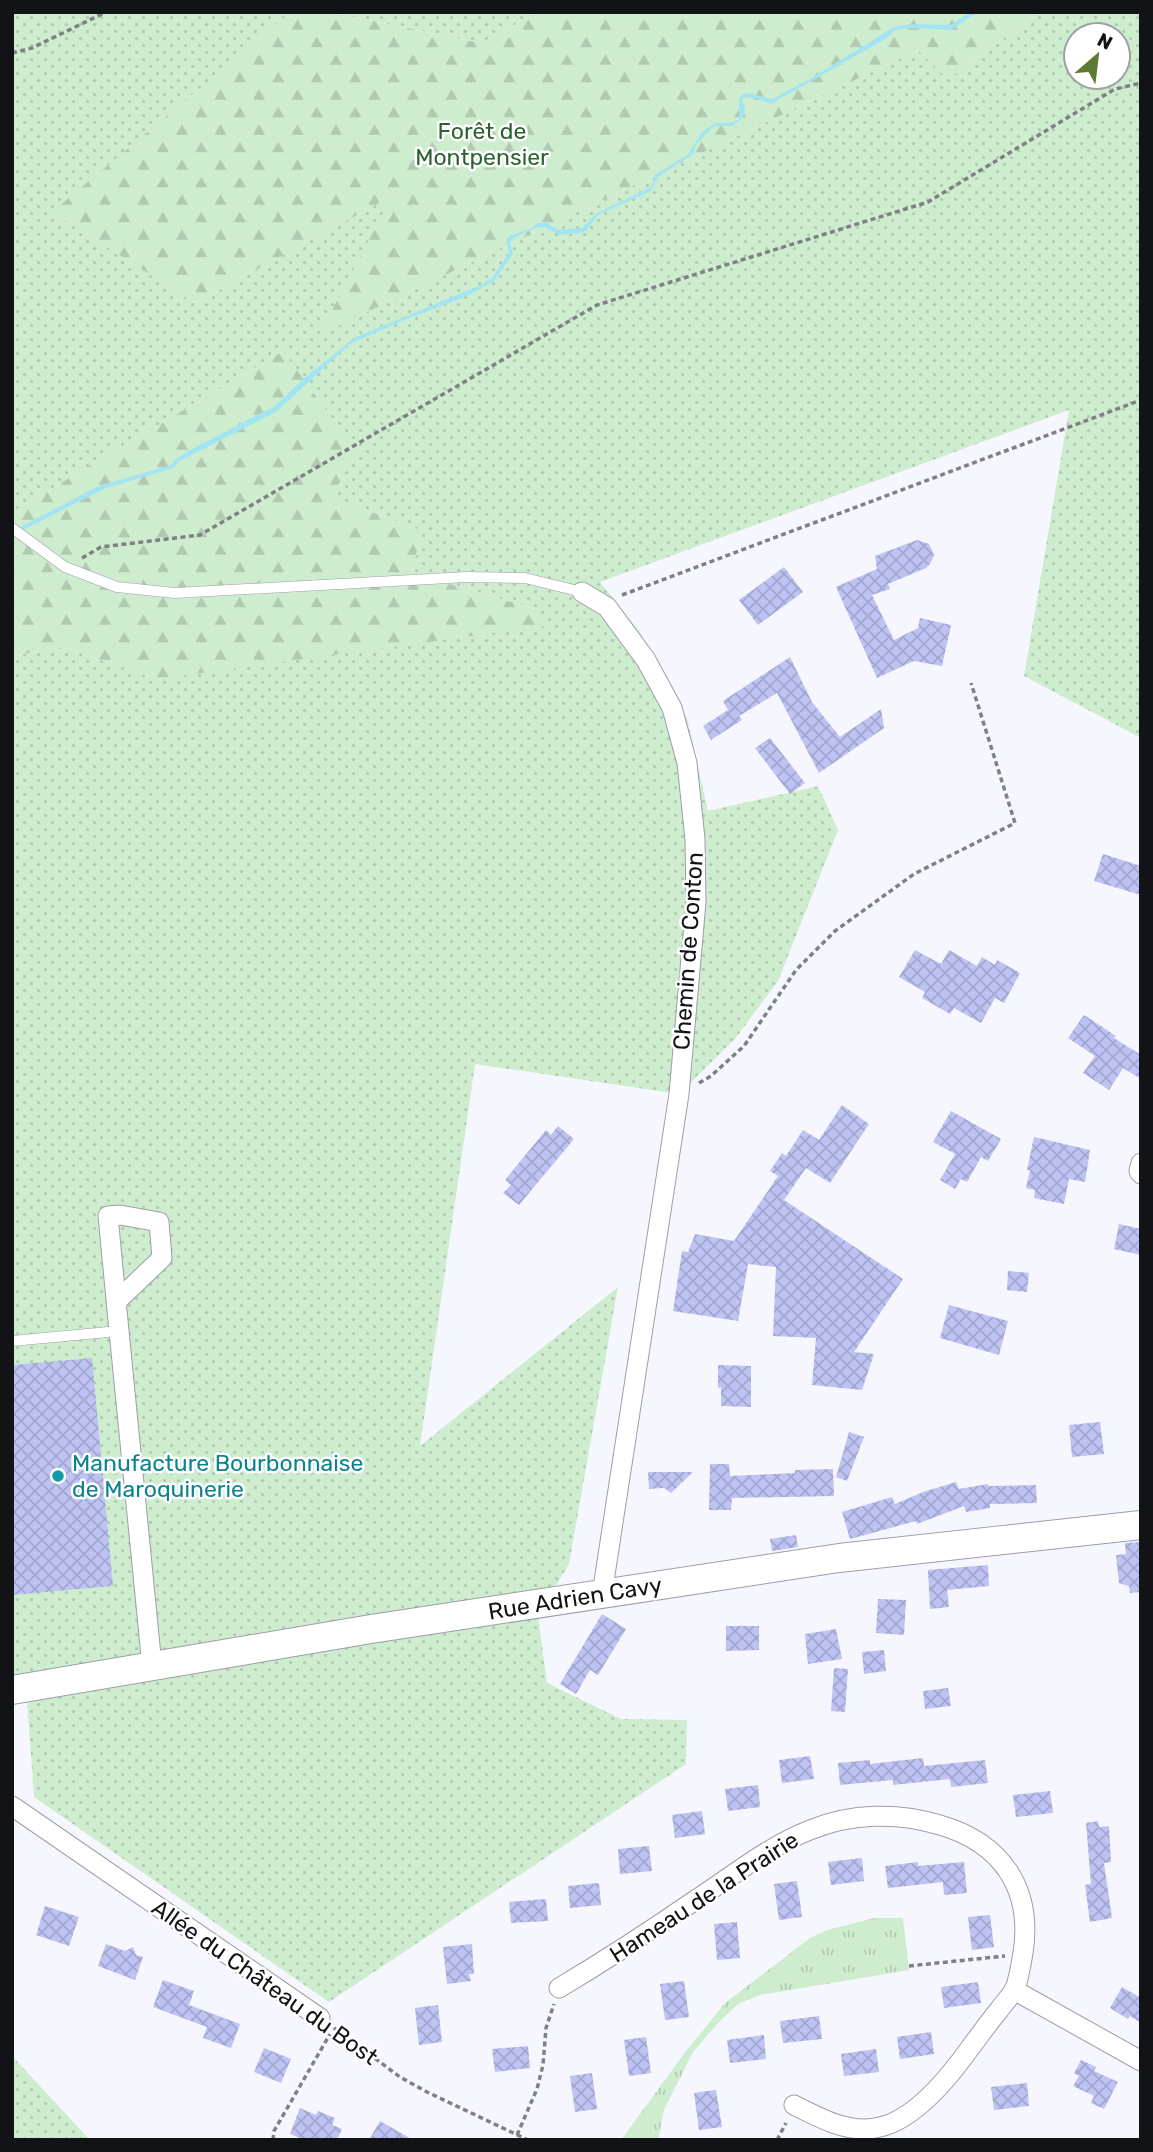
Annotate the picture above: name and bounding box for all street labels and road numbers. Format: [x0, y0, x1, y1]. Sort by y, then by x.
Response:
street label: Chemin de Conton [667, 851, 709, 1051]
street label: Rue Adrien Cavy [486, 1570, 664, 1626]
street label: Hameau de la Prairie [604, 1825, 804, 1969]
street label: Allée du Château du Bost [147, 1893, 383, 2071]

